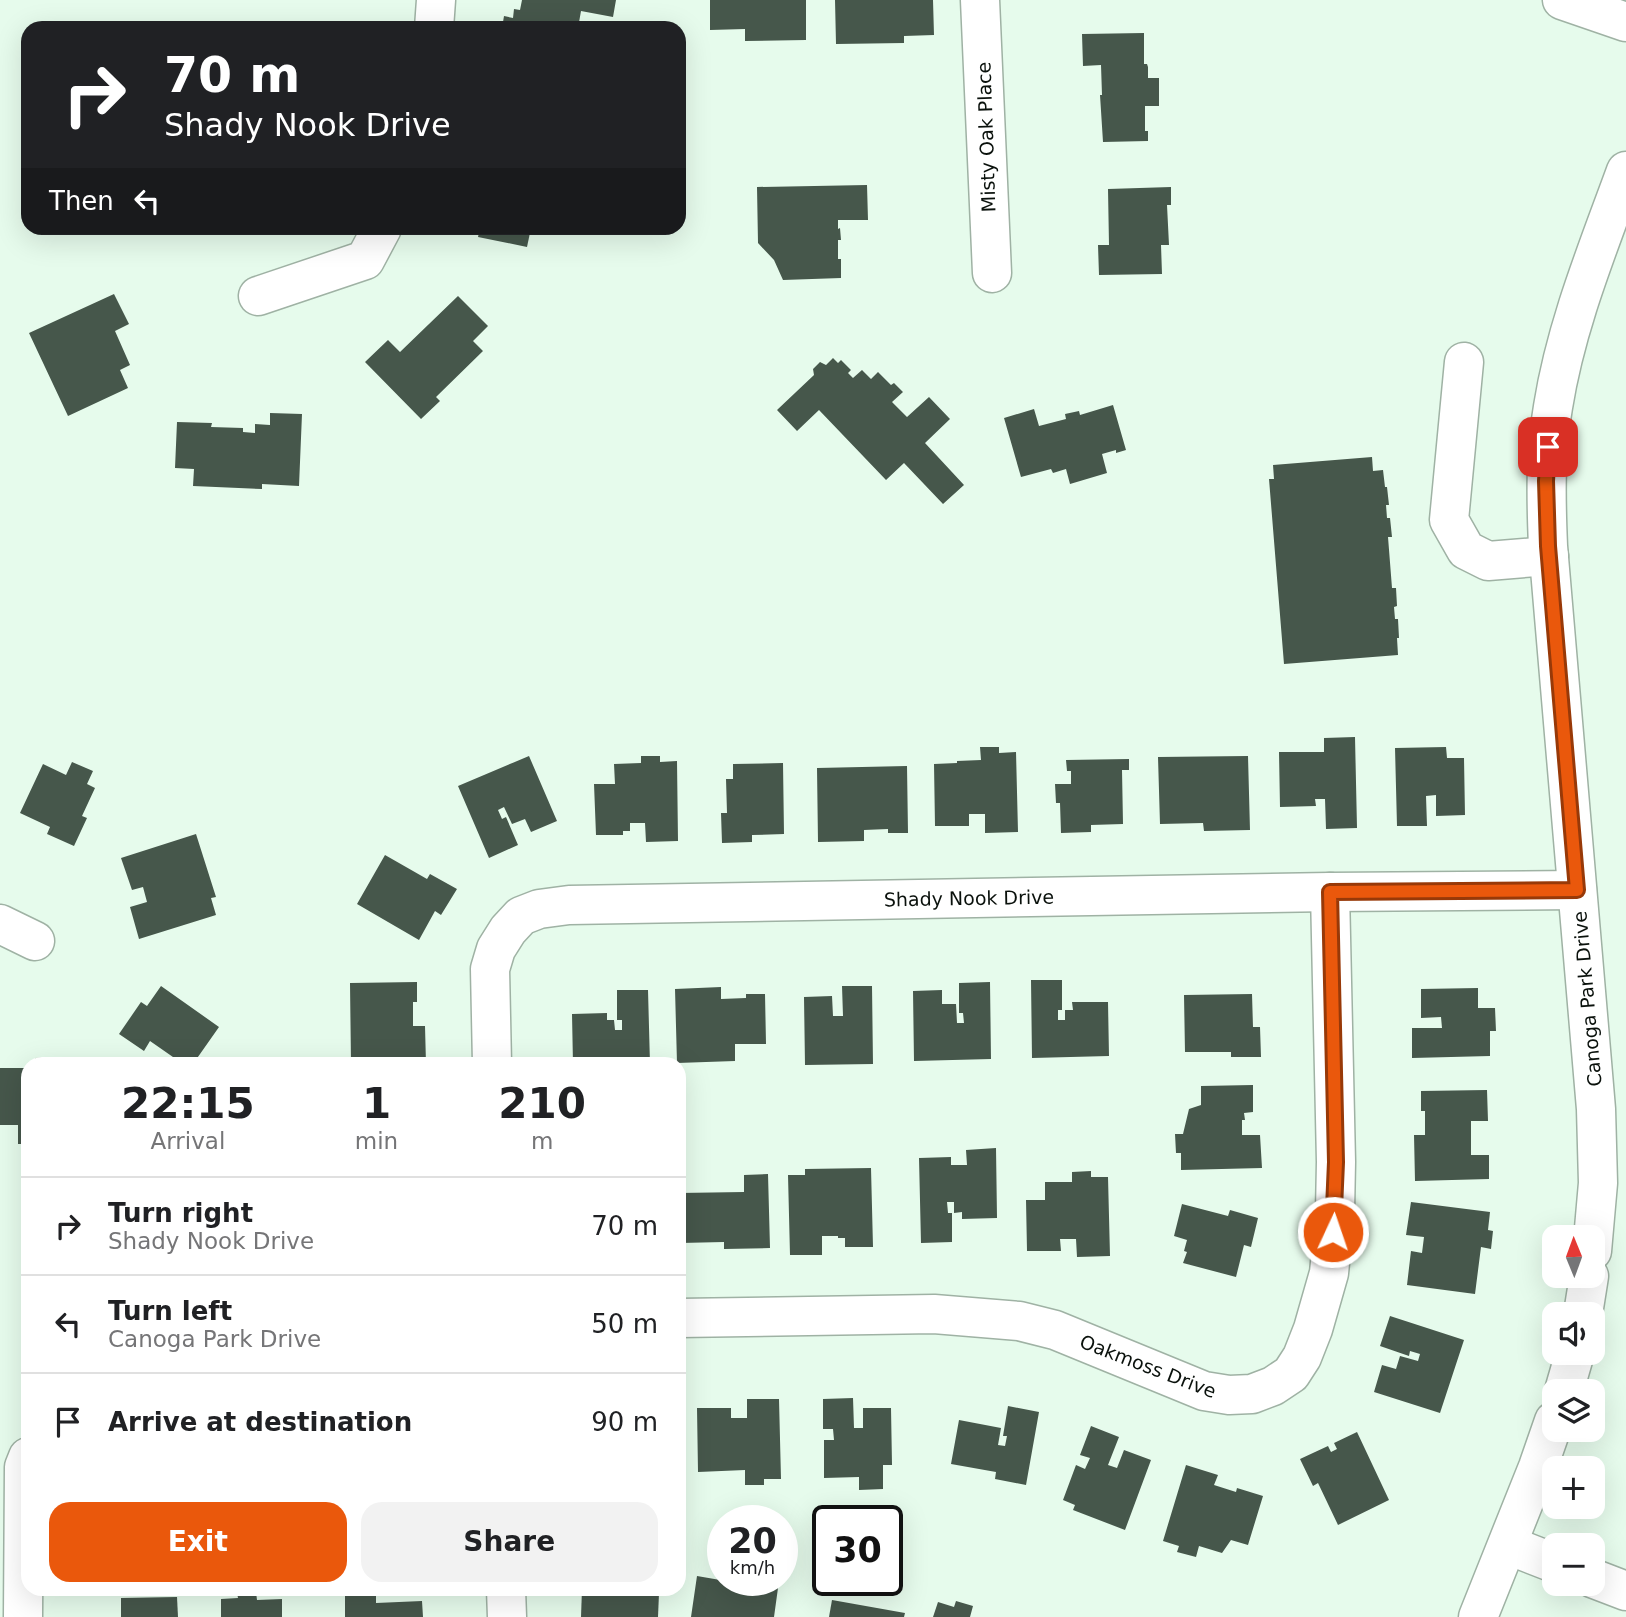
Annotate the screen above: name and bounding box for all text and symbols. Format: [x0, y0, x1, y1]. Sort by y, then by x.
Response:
text: 70 m [164, 47, 300, 104]
icon: right [49, 49, 140, 140]
street label: Misty Oak Place [972, 61, 1000, 213]
text: Shady Nook Drive [164, 106, 451, 144]
icon: left [128, 182, 166, 220]
text: Then [49, 186, 114, 216]
pin [1518, 417, 1578, 477]
icon: arrive [1529, 428, 1567, 466]
street label: Shady Nook Drive [884, 886, 1054, 910]
street label: Canoga Park Drive [1568, 910, 1606, 1088]
text: 22:15 [121, 1079, 255, 1128]
text: 1 [362, 1079, 391, 1128]
text: 210 [498, 1079, 586, 1128]
text: Arrival [151, 1128, 225, 1154]
text: min [355, 1128, 398, 1154]
text: m [531, 1128, 553, 1154]
position arrow [1296, 1195, 1370, 1269]
text: Turn right [108, 1198, 253, 1228]
icon: right [49, 1207, 87, 1245]
text: 70 m [591, 1211, 658, 1241]
north arrow [1542, 1225, 1605, 1288]
map controls [1542, 1225, 1605, 1596]
text: Shady Nook Drive [108, 1228, 314, 1254]
text: Turn left [108, 1296, 232, 1326]
button: sound [1542, 1302, 1605, 1365]
icon: left [49, 1305, 87, 1343]
text: 50 m [591, 1309, 658, 1339]
text: Canoga Park Drive [108, 1326, 321, 1352]
street label: Oakmoss Drive [1077, 1330, 1219, 1402]
button: layers [1542, 1379, 1605, 1442]
icon: arrive [49, 1403, 87, 1441]
text: Arrive at destination [108, 1407, 412, 1437]
text: 90 m [591, 1407, 658, 1437]
button: + [1542, 1456, 1605, 1519]
button: Exit [49, 1502, 347, 1582]
button: Share [361, 1502, 658, 1582]
speed limit sign: 30 [812, 1505, 903, 1596]
text: 20 [728, 1521, 777, 1561]
button: − [1542, 1533, 1605, 1596]
text: km/h [730, 1557, 775, 1578]

